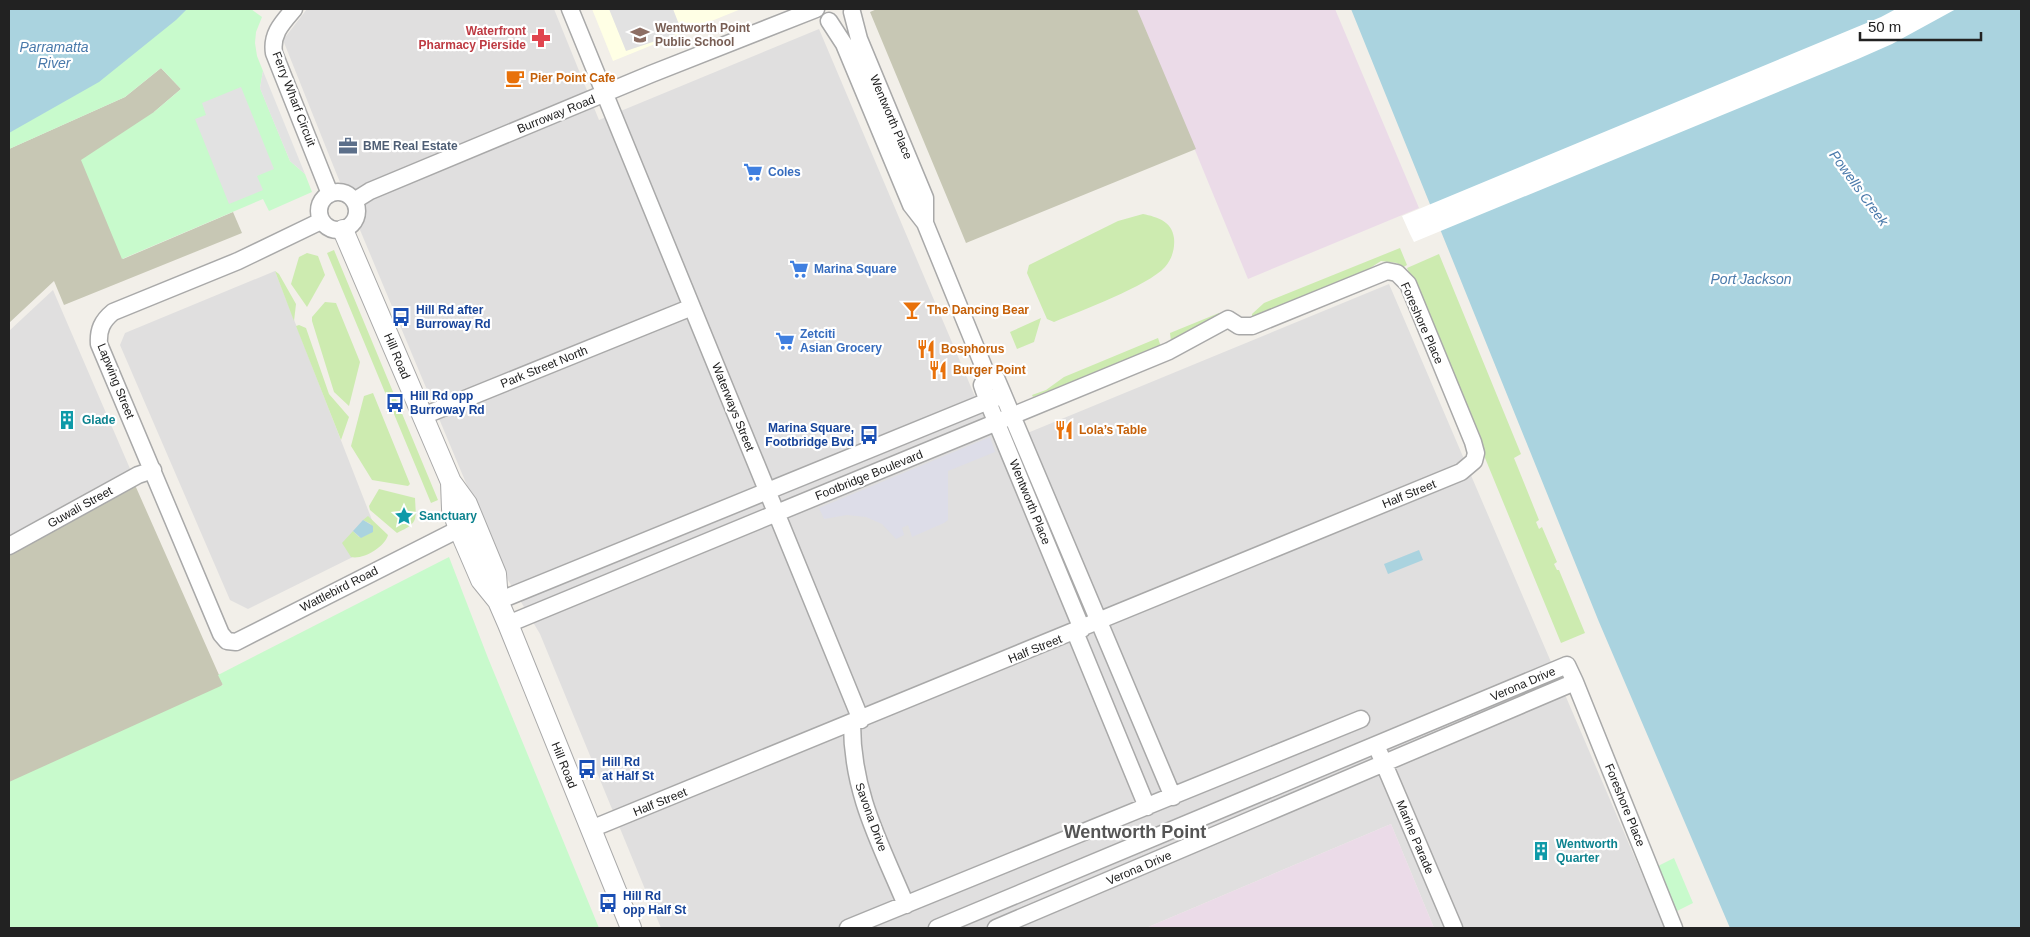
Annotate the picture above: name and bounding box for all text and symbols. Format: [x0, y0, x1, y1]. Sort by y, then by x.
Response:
scale bar [1860, 10, 1981, 42]
text: 50 m [1868, 18, 1901, 35]
place label: Wentworth Point Public School [655, 21, 750, 49]
place label: Waterfront Pharmacy Pierside [419, 24, 526, 52]
school or university icon: Wentworth Point Public School [629, 24, 651, 46]
pharmacy icon: Waterfront Pharmacy Pierside [530, 27, 552, 49]
water label: Parramatta River [19, 39, 89, 71]
street label: Ferry Wharf Circuit [269, 49, 319, 149]
cafe icon: Pier Point Cafe [504, 67, 526, 89]
place label: Pier Point Cafe [530, 71, 616, 85]
street label: Wentworth Place [867, 73, 915, 162]
street label: Burroway Road [515, 92, 597, 136]
office icon: BME Real Estate [337, 135, 359, 157]
place label: BME Real Estate [363, 139, 458, 153]
water label: Powells Creek [1826, 147, 1892, 230]
supermarket icon: Coles [742, 161, 764, 183]
place label: Coles [768, 165, 801, 179]
supermarket icon: Marina Square [788, 258, 810, 280]
place label: Marina Square [814, 262, 897, 276]
water label: Port Jackson [1711, 271, 1792, 287]
street label: Foreshore Place [1398, 280, 1446, 366]
bar icon: The Dancing Bear [901, 299, 923, 321]
place label: Hill Rd after Burroway Rd [416, 303, 491, 331]
place label: The Dancing Bear [927, 303, 1029, 317]
bus stop icon: Hill Rd after Burroway Rd [390, 306, 412, 328]
place label: Zetciti Asian Grocery [800, 327, 882, 355]
supermarket icon: Zetciti Asian Grocery [774, 330, 796, 352]
street label: Hill Road [381, 331, 413, 381]
restaurant icon: Bosphorus [915, 338, 937, 360]
street label: Lapwing Street [95, 341, 138, 421]
place label: Bosphorus [941, 342, 1005, 356]
street label: Park Street North [498, 343, 590, 391]
restaurant icon: Burger Point [927, 359, 949, 381]
street label: Waterways Street [709, 361, 757, 454]
place label: Burger Point [953, 363, 1026, 377]
place label: Hill Rd opp Burroway Rd [410, 389, 485, 417]
bus stop icon: Hill Rd opp Burroway Rd [384, 392, 406, 414]
building icon: Glade [56, 409, 78, 431]
place label: Glade [82, 413, 116, 427]
restaurant icon: Lola’s Table [1053, 419, 1075, 441]
place label: Marina Square, Footbridge Bvd [765, 421, 854, 449]
place label: Lola’s Table [1079, 423, 1147, 437]
bus stop icon: Marina Square, Footbridge Bvd [858, 424, 880, 446]
street label: Footbridge Boulevard [813, 447, 925, 503]
street label: Wentworth Place [1007, 457, 1054, 547]
street label: Half Street [1380, 477, 1439, 511]
street label: Guwali Street [45, 483, 115, 531]
place icon: Sanctuary [393, 505, 415, 527]
place label: Sanctuary [419, 509, 477, 523]
street label: Wattlebird Road [298, 563, 380, 615]
street label: Half Street [1006, 632, 1065, 666]
street label: Verona Drive [1488, 664, 1558, 704]
street label: Hill Road [548, 740, 580, 790]
place label: Hill Rd at Half St [602, 755, 654, 783]
bus stop icon: Hill Rd at Half St [576, 758, 598, 780]
street label: Foreshore Place [1602, 762, 1648, 849]
street label: Savona Drive [852, 781, 890, 854]
street label: Half Street [631, 785, 690, 819]
street label: Marine Parade [1393, 798, 1437, 876]
district label: Wentworth Point [1064, 822, 1206, 842]
place label: Wentworth Quarter [1556, 837, 1618, 865]
building icon: Wentworth Quarter [1530, 840, 1552, 862]
street label: Verona Drive [1104, 848, 1174, 888]
place label: Hill Rd opp Half St [623, 889, 686, 917]
bus stop icon: Hill Rd opp Half St [597, 892, 619, 914]

